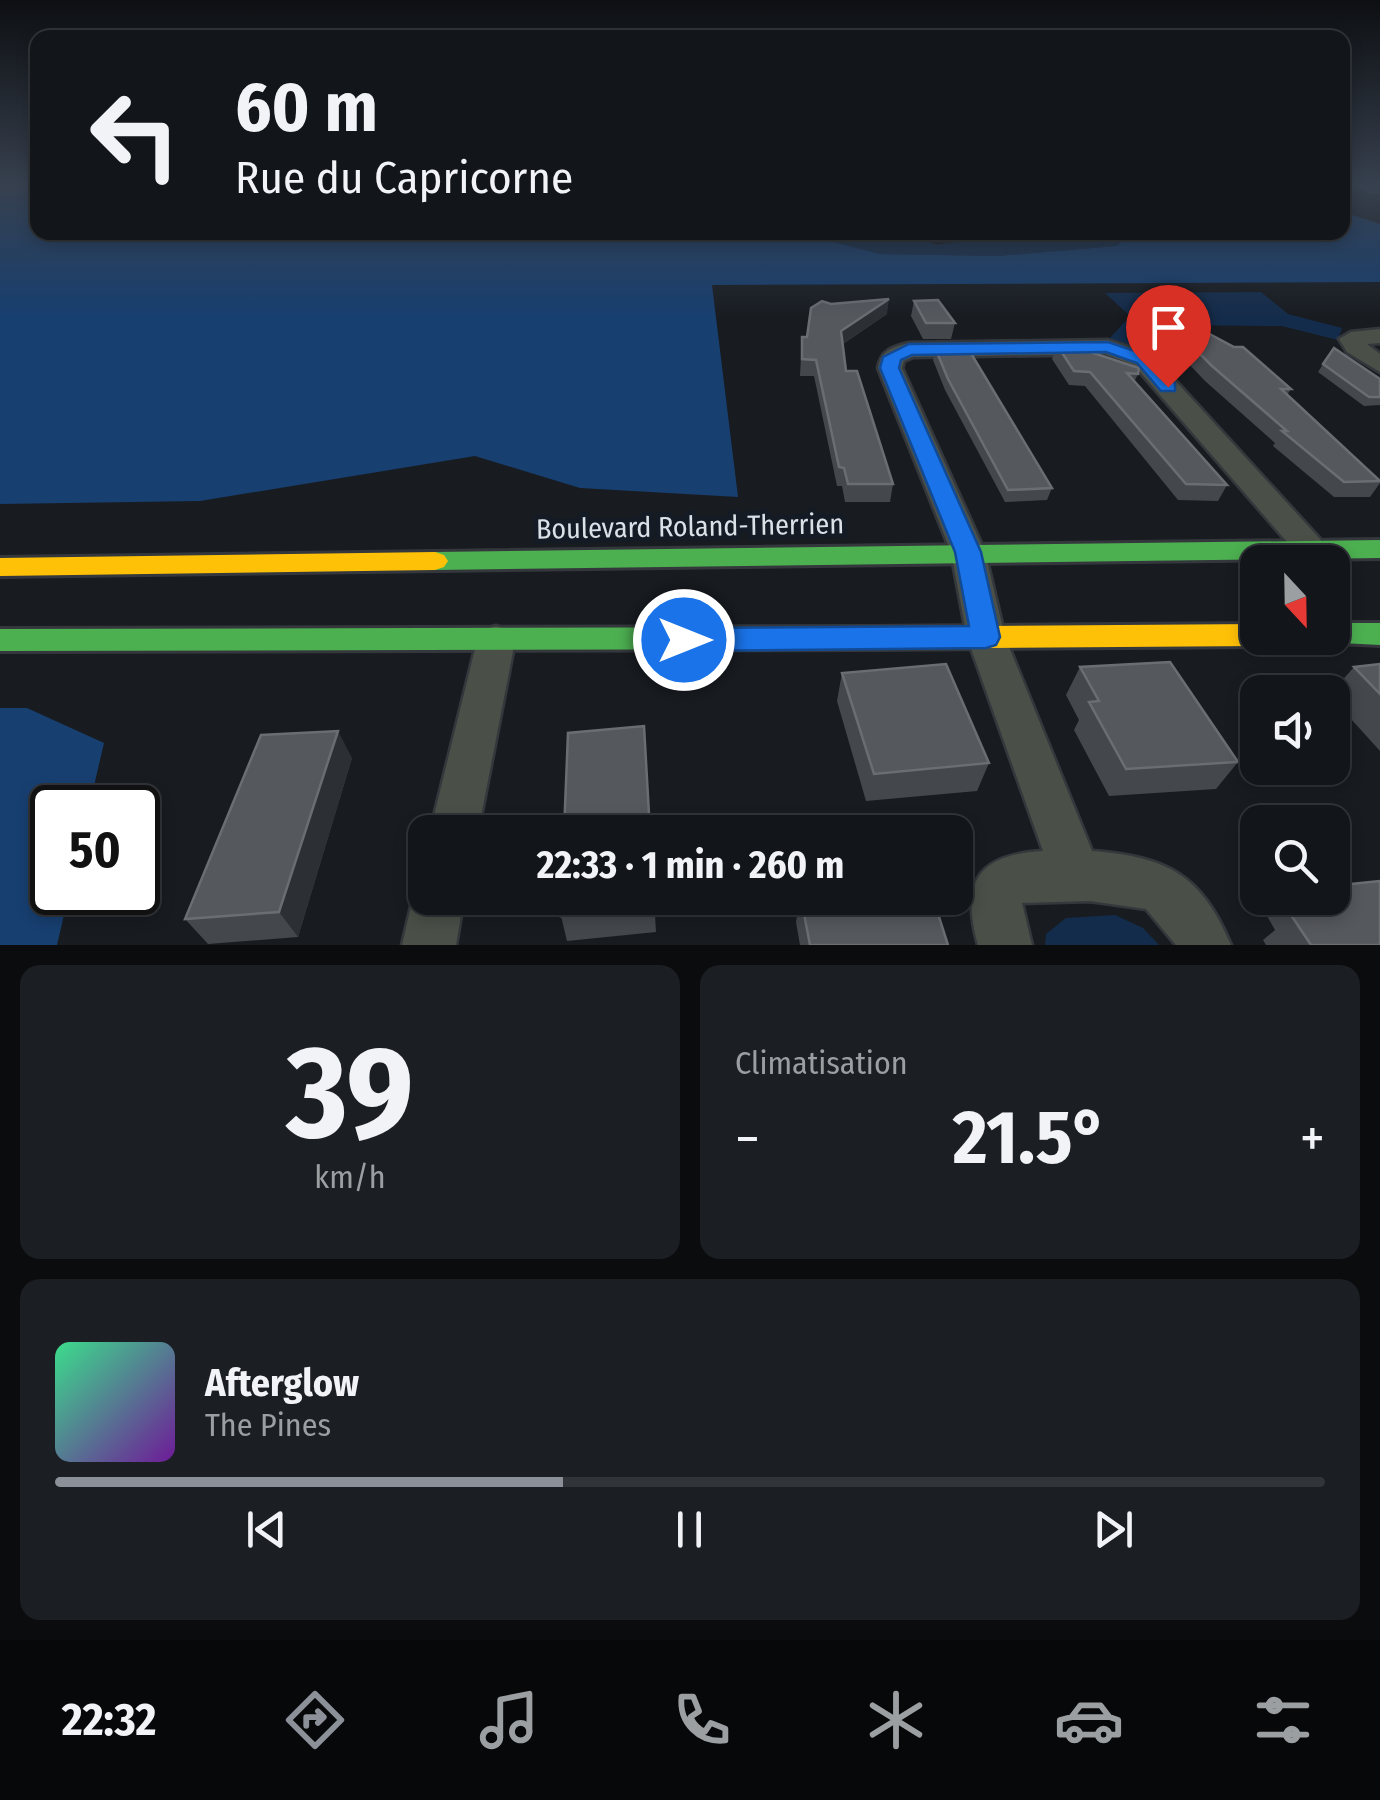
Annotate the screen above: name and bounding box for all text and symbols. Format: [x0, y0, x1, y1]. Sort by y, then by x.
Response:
text: 60 m [235, 66, 378, 150]
icon: left [70, 70, 200, 200]
text: Rue du Capricorne [235, 151, 573, 205]
pin [1126, 285, 1211, 388]
icon: arrive [1141, 300, 1196, 355]
street label: Boulevard Roland-Therrien [536, 507, 844, 546]
north arrow [1240, 545, 1350, 655]
map controls [1240, 545, 1350, 915]
position arrow [632, 588, 736, 692]
button: sound [1240, 675, 1350, 785]
speed limit sign: 50 [30, 785, 160, 915]
button: search [1240, 805, 1350, 915]
text: 22:33 · 1 min · 260 m [537, 842, 844, 888]
text: 39 [286, 1015, 414, 1171]
text: Climatisation [735, 1044, 908, 1082]
text: 21.5° [953, 1093, 1107, 1183]
text: − [735, 1106, 760, 1172]
text: + [1300, 1106, 1325, 1172]
text: km/h [314, 1158, 386, 1196]
text: Afterglow [205, 1360, 359, 1406]
text: The Pines [205, 1406, 331, 1444]
icon: previous [239, 1502, 294, 1557]
icon: pause [662, 1502, 717, 1557]
icon: next [1086, 1502, 1141, 1557]
icon: directions [280, 1685, 350, 1755]
icon: music [474, 1685, 544, 1755]
icon: phone [667, 1685, 737, 1755]
icon: climate [861, 1685, 931, 1755]
icon: car [1054, 1685, 1124, 1755]
icon: filters [1248, 1685, 1318, 1755]
text: 22:32 [62, 1693, 156, 1747]

